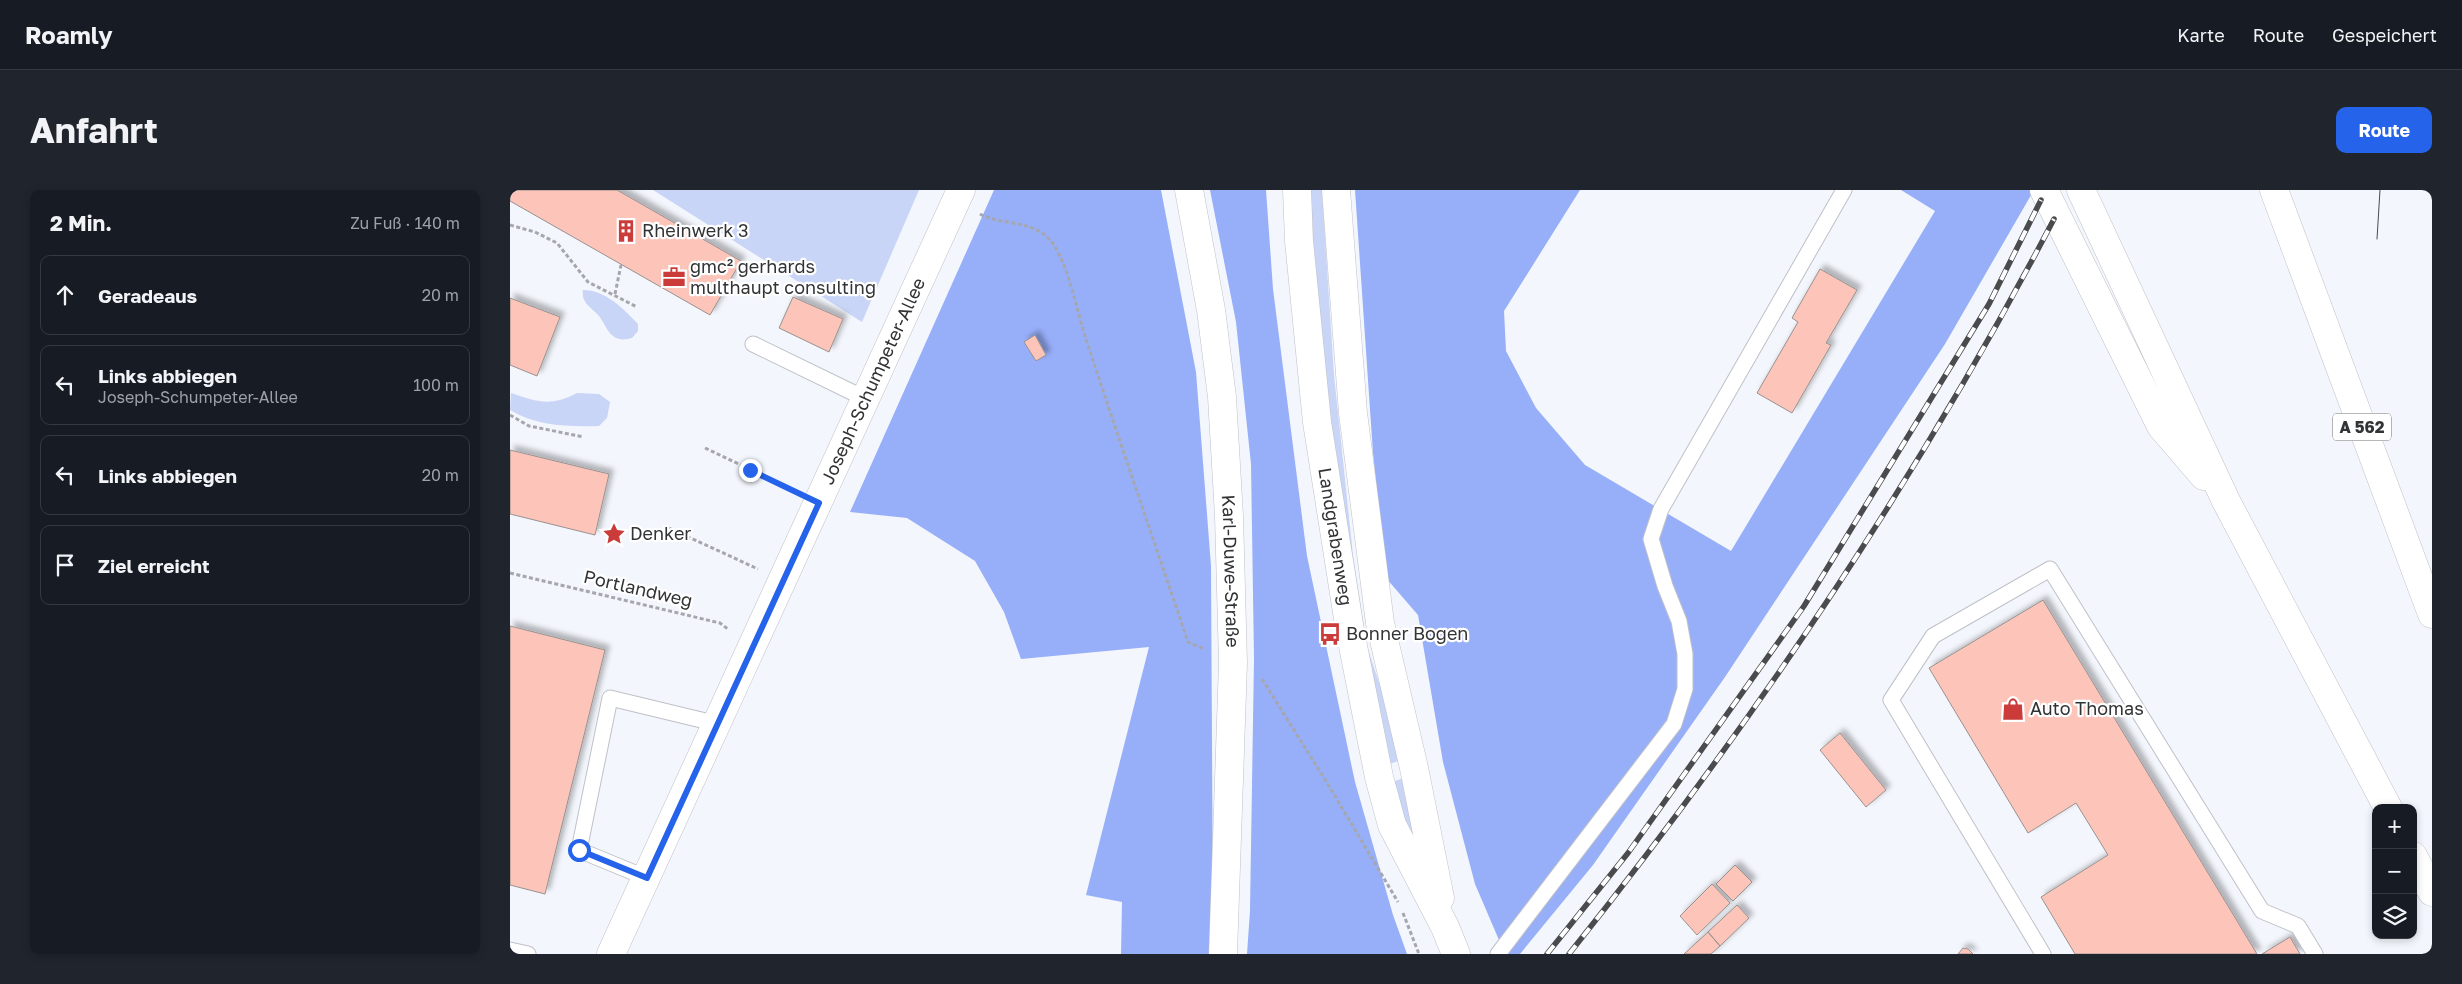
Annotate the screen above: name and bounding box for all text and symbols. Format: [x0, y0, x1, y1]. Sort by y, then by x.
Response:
text: Roamly [25, 20, 113, 49]
text: Karte [2177, 24, 2225, 46]
text: Route [2253, 24, 2304, 46]
text: Gespeichert [2332, 24, 2437, 46]
button: Route [2336, 107, 2432, 153]
text: Anfahrt [30, 109, 158, 151]
text: 2 Min. [50, 210, 112, 236]
text: Zu Fuß · 140 m [350, 213, 460, 233]
building icon: Rheinwerk 3 [613, 218, 639, 244]
place label: Rheinwerk 3 [642, 219, 749, 241]
place label: gmc² gerhards multhaupt consulting [690, 255, 876, 298]
office icon: gmc² gerhards multhaupt consulting [661, 264, 687, 290]
street label: Joseph-Schumpeter-Allee [816, 274, 929, 488]
icon: ahead [51, 281, 79, 309]
text: Geradeaus [98, 284, 197, 307]
text: 20 m [422, 285, 459, 305]
text: Links abbiegen [98, 364, 237, 387]
icon: left [51, 371, 79, 399]
text: 100 m [413, 375, 459, 395]
text: Joseph-Schumpeter-Allee [98, 387, 298, 407]
road number: A 562 [2333, 413, 2391, 440]
route end [739, 459, 762, 482]
icon: left [51, 461, 79, 489]
text: Links abbiegen [98, 464, 237, 487]
text: 20 m [422, 465, 459, 485]
street label: Landgrabenweg [1314, 466, 1358, 607]
street label: Karl-Duwe-Straße [1218, 494, 1245, 648]
place icon: Denker [601, 521, 627, 547]
place label: Denker [630, 522, 691, 544]
icon: arrive [51, 551, 79, 579]
text: Ziel erreicht [98, 554, 210, 577]
street label: Portlandweg [582, 565, 695, 611]
bus stop icon: Bonner Bogen [1317, 621, 1343, 647]
place label: Bonner Bogen [1346, 622, 1468, 644]
shop icon: Auto Thomas [2000, 696, 2026, 722]
place label: Auto Thomas [2030, 697, 2144, 719]
map controls [2372, 804, 2417, 939]
button: + [2372, 804, 2417, 849]
route start [568, 839, 591, 862]
button: − [2372, 849, 2417, 894]
button: layers [2372, 894, 2417, 939]

